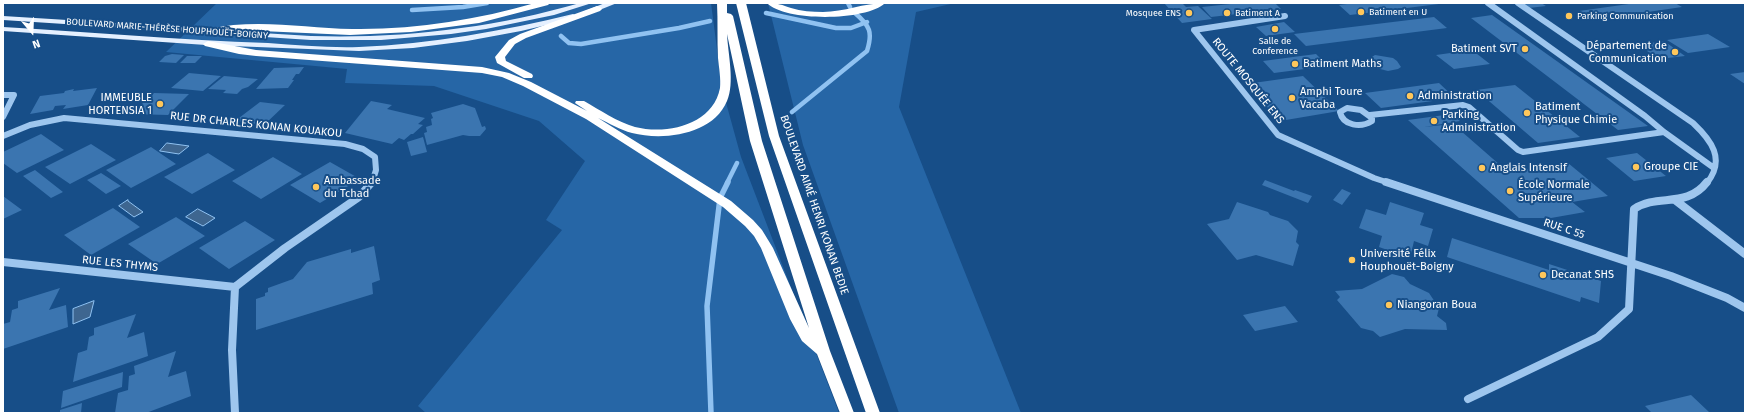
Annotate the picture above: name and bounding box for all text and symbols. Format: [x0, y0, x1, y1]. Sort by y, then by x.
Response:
marker: Batiment en U [1356, 7, 1366, 17]
place label: Batiment en U [1369, 7, 1427, 17]
place label: Mosquee ENS [1126, 8, 1181, 18]
marker: Mosquee ENS [1184, 8, 1194, 18]
marker: Batiment A [1222, 8, 1232, 18]
place label: Batiment A [1235, 8, 1280, 18]
marker: Parking Communication [1564, 11, 1574, 21]
place label: Parking Communication [1577, 11, 1674, 21]
north arrow [12, 12, 52, 52]
street label: BOULEVARD MARIE-THÉRÈSE HOUPHOUËT-BOIGNY [66, 17, 268, 41]
marker: Salle de Conference [1270, 24, 1280, 34]
street label: ROUTE MOSQUÉE ENS [1209, 35, 1287, 127]
text: N [31, 36, 42, 51]
place label: Salle de Conference [1252, 36, 1298, 57]
place label: Département de Communication [1586, 39, 1667, 65]
place label: Batiment SVT [1451, 42, 1517, 56]
marker: Batiment SVT [1520, 44, 1530, 54]
marker: Département de Communication [1670, 47, 1680, 57]
place label: Batiment Maths [1303, 57, 1382, 71]
marker: Batiment Maths [1290, 59, 1300, 69]
place label: Amphi Toure Vacaba [1300, 85, 1363, 111]
place label: Administration [1418, 89, 1492, 103]
place label: IMMEUBLE HORTENSIA 1 [88, 91, 152, 117]
marker: Administration [1405, 91, 1415, 101]
marker: Amphi Toure Vacaba [1287, 93, 1297, 103]
marker: IMMEUBLE HORTENSIA 1 [155, 99, 165, 109]
place label: Batiment Physique Chimie [1535, 100, 1617, 126]
place label: Parking Administration [1442, 108, 1516, 134]
marker: Batiment Physique Chimie [1522, 108, 1532, 118]
street label: RUE DR CHARLES KONAN KOUAKOU [169, 109, 343, 141]
street label: BOULEVARD AIMÉ HENRI KONAN BEDIE [777, 113, 851, 297]
marker: Parking Administration [1429, 116, 1439, 126]
place label: Groupe CIE [1644, 160, 1698, 174]
place label: Anglais Intensif [1490, 161, 1567, 175]
marker: Groupe CIE [1631, 162, 1641, 172]
marker: Anglais Intensif [1477, 163, 1487, 173]
place label: Ambassade du Tchad [324, 174, 381, 200]
place label: École Normale Supérieure [1518, 178, 1590, 204]
marker: Ambassade du Tchad [311, 182, 321, 192]
marker: École Normale Supérieure [1505, 186, 1515, 196]
street label: RUE C 55 [1542, 216, 1586, 242]
place label: Université Félix Houphouët-Boigny [1360, 247, 1454, 273]
street label: RUE LES THYMS [81, 253, 159, 275]
marker: Université Félix Houphouët-Boigny [1347, 255, 1357, 265]
place label: Decanat SHS [1551, 268, 1614, 282]
marker: Decanat SHS [1538, 270, 1548, 280]
place label: Niangoran Boua [1397, 298, 1477, 312]
marker: Niangoran Boua [1384, 300, 1394, 310]

